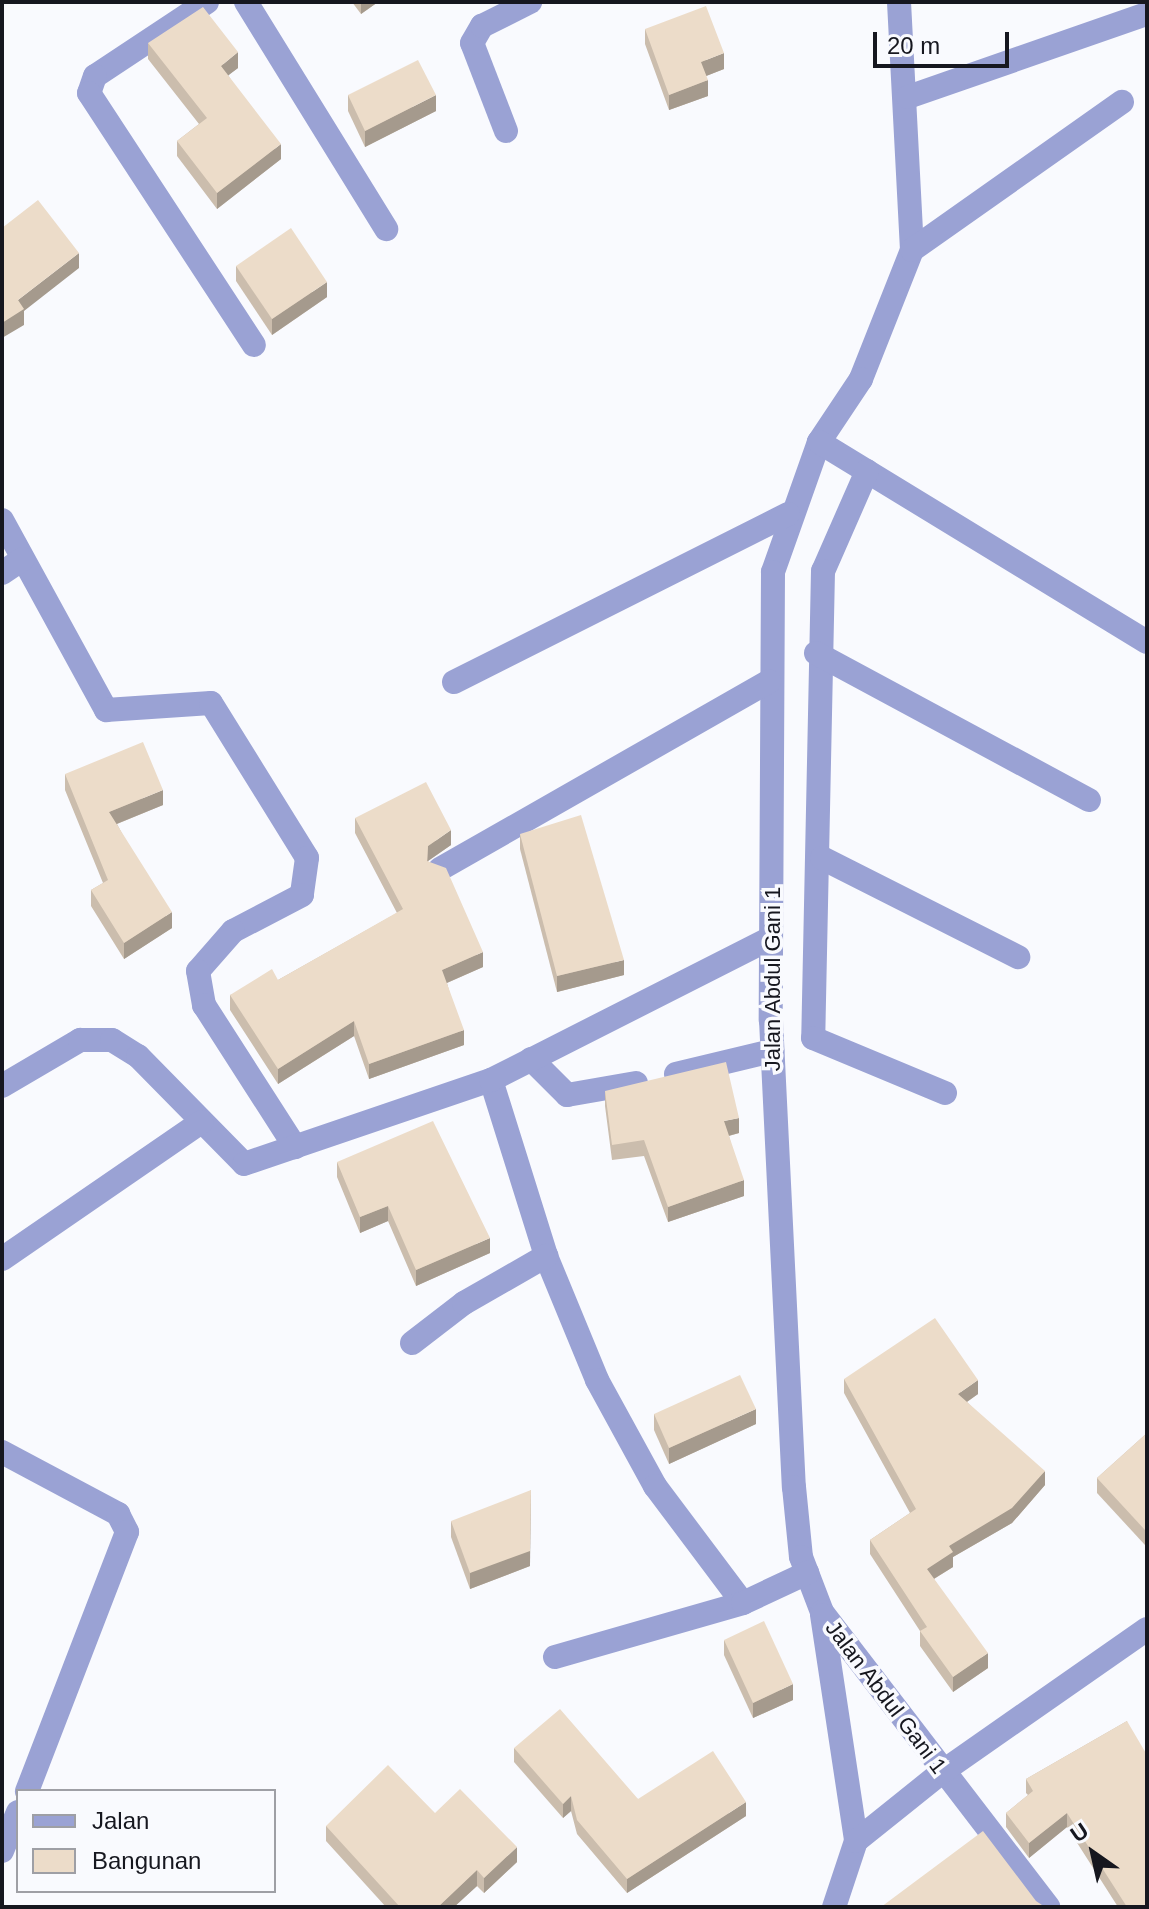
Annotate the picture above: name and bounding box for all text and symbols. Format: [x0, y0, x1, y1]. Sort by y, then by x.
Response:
scale bar [877, 16, 1013, 66]
text: 20 m [887, 32, 940, 59]
street label: Jalan Abdul Gani 1 [760, 886, 786, 1072]
street label: Jalan Abdul Gani 1 [820, 1615, 952, 1779]
legend [16, 1789, 276, 1893]
text: Jalan [92, 1807, 149, 1834]
north arrow [1053, 1813, 1133, 1893]
text: U [1066, 1818, 1093, 1847]
text: Bangunan [92, 1847, 201, 1874]

